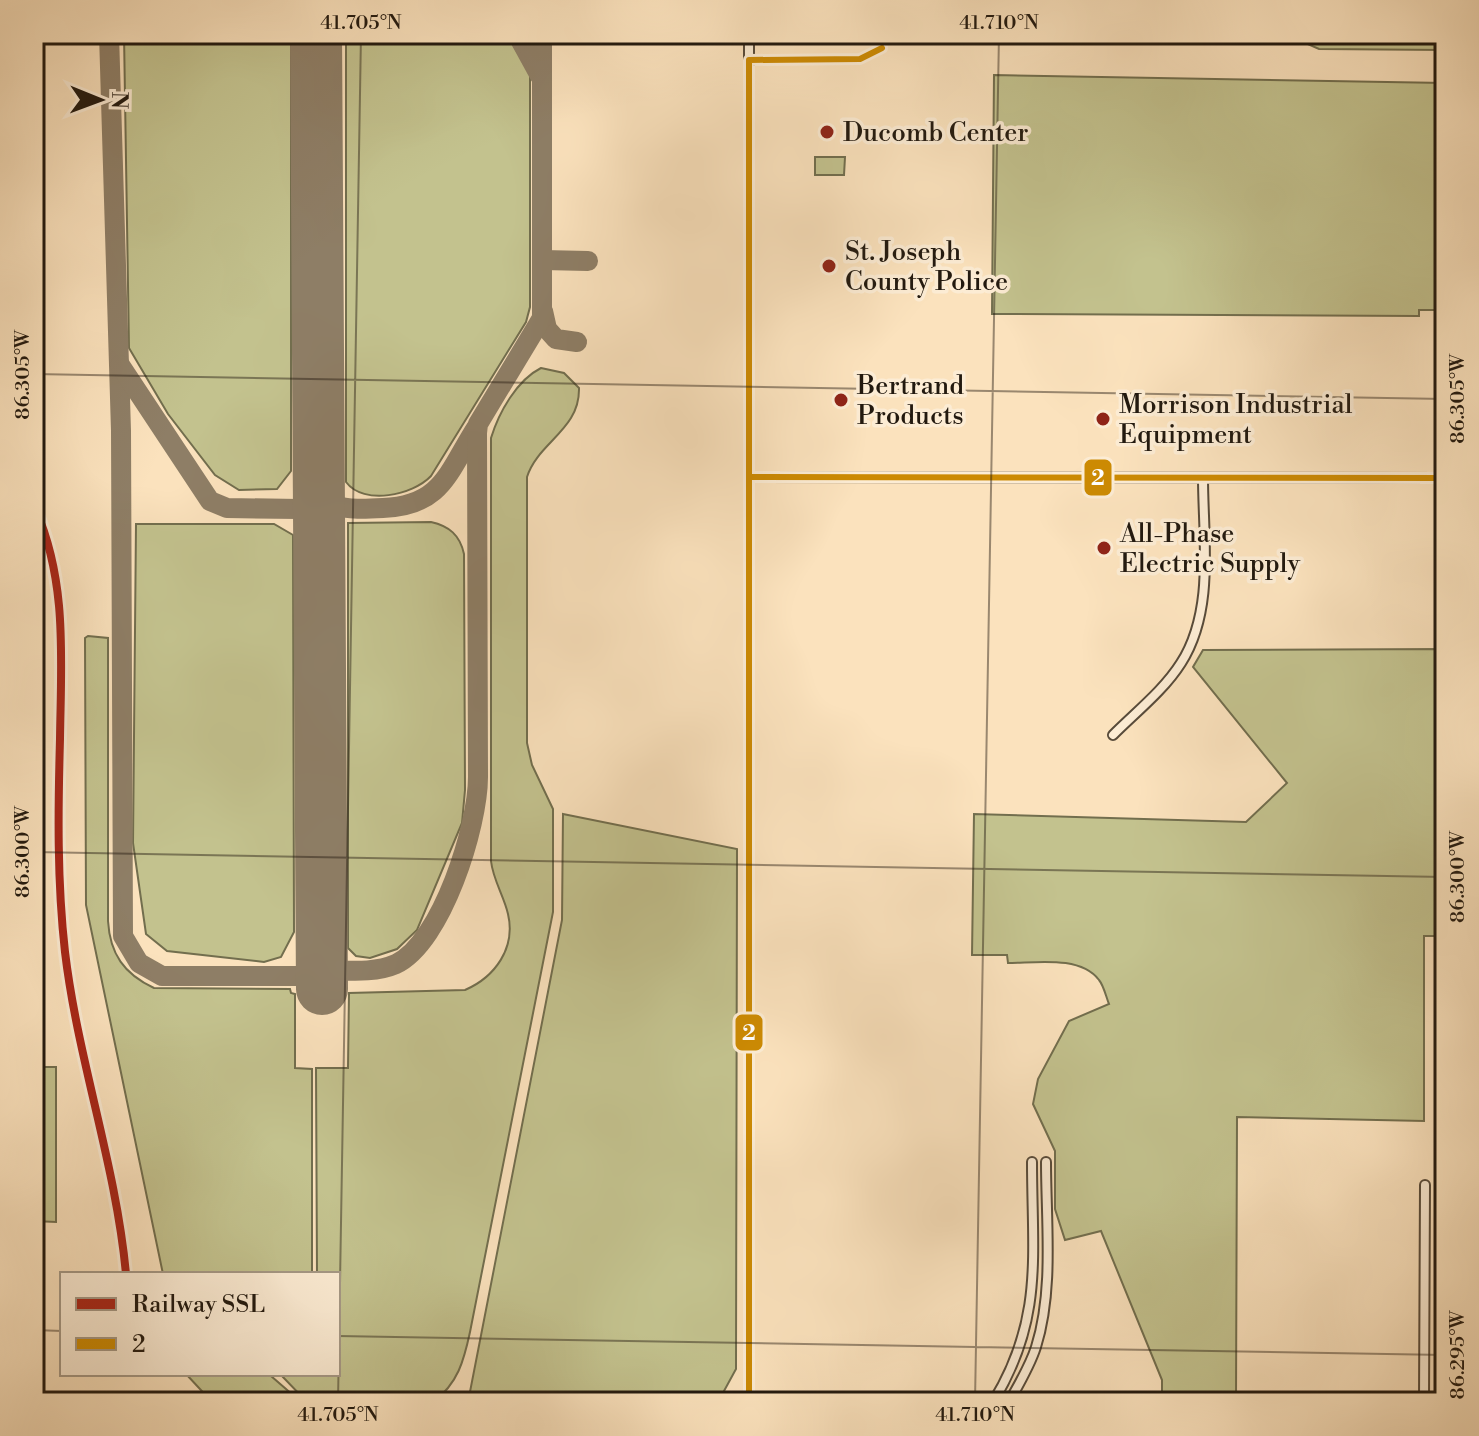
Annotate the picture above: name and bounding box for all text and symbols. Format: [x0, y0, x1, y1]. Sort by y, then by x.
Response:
text: 41.705°N [320, 11, 402, 36]
text: 41.710°N [959, 11, 1039, 36]
north arrow [60, 60, 140, 140]
text: N [105, 91, 132, 110]
place label: Ducomb Center [843, 117, 1029, 149]
marker: Ducomb Center [818, 123, 836, 141]
place label: St. Joseph County Police [845, 236, 1008, 298]
marker: St. Joseph County Police [820, 257, 838, 275]
text: 86.305°W [11, 329, 36, 420]
text: 86.305°W [1446, 353, 1471, 444]
place label: Bertrand Products [856, 370, 964, 432]
place label: Morrison Industrial Equipment [1119, 389, 1353, 451]
marker: Bertrand Products [832, 391, 850, 409]
marker: Morrison Industrial Equipment [1094, 410, 1112, 428]
line badge: 2 [1083, 458, 1113, 497]
text: 2 [1091, 465, 1105, 492]
place label: All-Phase Electric Supply [1119, 518, 1301, 580]
marker: All-Phase Electric Supply [1095, 539, 1113, 557]
text: 86.300°W [11, 805, 36, 898]
text: 86.300°W [1446, 830, 1471, 923]
line badge: 2 [734, 1013, 764, 1052]
text: 2 [742, 1020, 756, 1047]
legend [60, 1272, 340, 1376]
text: Railway SSL [132, 1290, 265, 1320]
text: 86.295°W [1446, 1310, 1471, 1399]
text: 2 [132, 1330, 146, 1360]
text: 41.705°N [297, 1403, 379, 1428]
text: 41.710°N [935, 1403, 1015, 1428]

